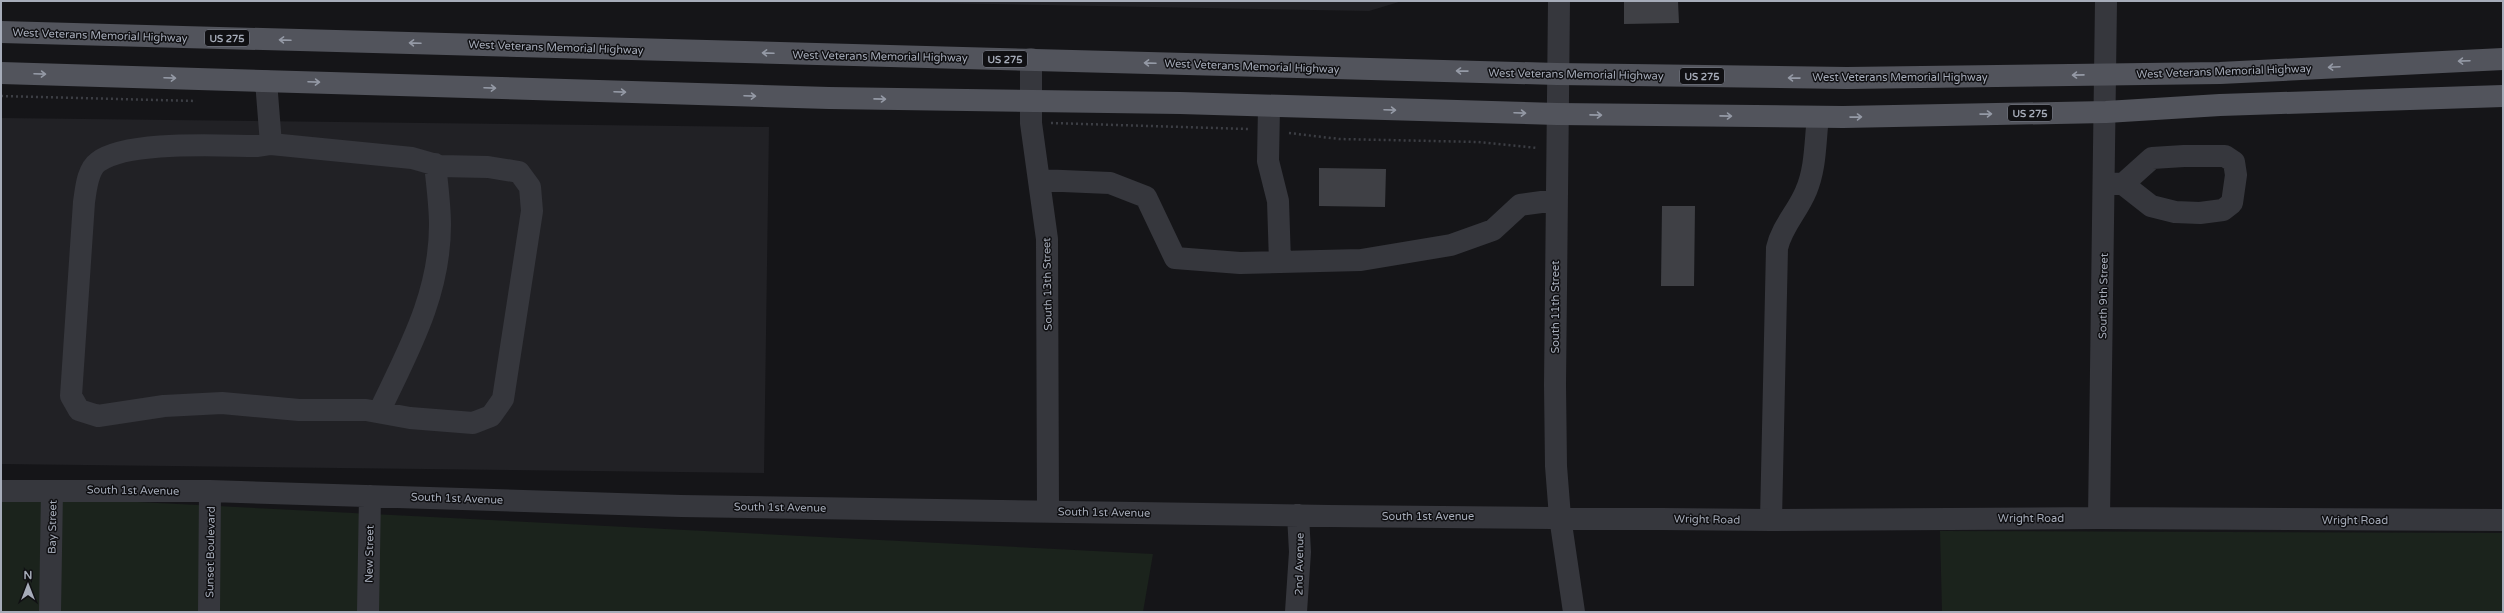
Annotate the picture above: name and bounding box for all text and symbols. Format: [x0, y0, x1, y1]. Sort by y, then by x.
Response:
street label: West Veterans Memorial Highway [12, 26, 188, 45]
road number: US 275 [205, 30, 249, 46]
one-way arrow [279, 36, 292, 43]
street label: West Veterans Memorial Highway [468, 38, 644, 57]
one-way arrow [409, 39, 422, 47]
street label: West Veterans Memorial Highway [792, 48, 968, 65]
one-way arrow [762, 49, 775, 57]
road number: US 275 [983, 51, 1027, 67]
street label: West Veterans Memorial Highway [1164, 57, 1340, 76]
one-way arrow [2458, 57, 2471, 64]
one-way arrow [1144, 59, 1157, 67]
street label: West Veterans Memorial Highway [2136, 62, 2312, 81]
one-way arrow [2328, 64, 2341, 71]
street label: West Veterans Memorial Highway [1488, 66, 1664, 83]
one-way arrow [1456, 68, 1469, 75]
road number: US 275 [1680, 68, 1724, 84]
one-way arrow [33, 70, 46, 78]
street label: West Veterans Memorial Highway [1812, 71, 1988, 84]
one-way arrow [2072, 71, 2085, 79]
one-way arrow [163, 74, 176, 82]
one-way arrow [1788, 74, 1801, 81]
one-way arrow [307, 78, 320, 86]
one-way arrow [483, 84, 496, 91]
one-way arrow [613, 88, 626, 95]
one-way arrow [743, 92, 756, 99]
one-way arrow [873, 95, 886, 102]
road number: US 275 [2008, 105, 2052, 121]
one-way arrow [1383, 106, 1396, 114]
one-way arrow [1513, 110, 1526, 117]
one-way arrow [1979, 110, 1992, 118]
one-way arrow [1589, 111, 1602, 119]
one-way arrow [1719, 112, 1732, 120]
one-way arrow [1849, 113, 1862, 121]
street label: South 13th Street [1040, 237, 1055, 331]
street label: South 9th Street [2096, 253, 2111, 339]
street label: South 11th Street [1549, 261, 1562, 353]
street label: South 1st Avenue [87, 483, 179, 498]
street label: South 1st Avenue [411, 490, 503, 507]
street label: Bay Street [46, 500, 59, 554]
street label: South 1st Avenue [734, 500, 826, 515]
street label: South 1st Avenue [1058, 505, 1150, 520]
street label: Sunset Boulevard [203, 506, 218, 598]
street label: South 1st Avenue [1382, 510, 1474, 523]
street label: Wright Road [1674, 512, 1740, 527]
street label: Wright Road [1998, 512, 2064, 525]
street label: Wright Road [2322, 514, 2388, 527]
street label: New Street [362, 525, 377, 583]
street label: 2nd Avenue [1292, 533, 1307, 596]
north arrow [8, 565, 48, 605]
text: N [24, 569, 32, 582]

